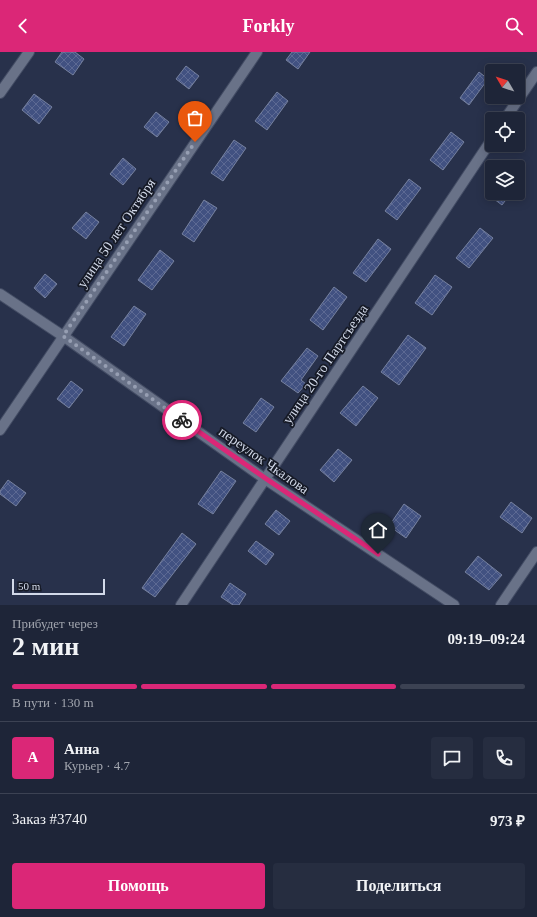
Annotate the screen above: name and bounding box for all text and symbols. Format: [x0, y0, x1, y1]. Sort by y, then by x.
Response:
icon: back [12, 15, 34, 37]
icon: search [503, 15, 525, 37]
text: Forkly [243, 16, 295, 36]
north arrow [485, 64, 525, 104]
map controls [485, 64, 525, 200]
pin [178, 101, 212, 142]
icon: bag [184, 107, 206, 129]
button: locate [485, 112, 525, 152]
button: layers [485, 160, 525, 200]
street label: улица 50 лет Октября [74, 176, 159, 291]
street label: улица 20-го Партсъезда [280, 301, 371, 427]
courier [162, 400, 202, 440]
icon: bike [171, 409, 193, 431]
street label: переулок Чкалова [216, 424, 312, 497]
pin [361, 513, 395, 554]
icon: home [367, 519, 389, 541]
scale bar [12, 577, 105, 596]
text: 50 m [18, 580, 40, 592]
text: Прибудет через [12, 616, 98, 631]
text: 09:19–09:24 [448, 631, 525, 647]
text: 2 мин [12, 632, 79, 661]
text: В пути · 130 m [12, 695, 94, 710]
button: chat [431, 737, 473, 779]
button: phone [483, 737, 525, 779]
text: Анна [64, 741, 100, 757]
text: А [28, 749, 38, 765]
text: Курьер · 4.7 [64, 758, 130, 773]
text: Заказ #3740 [12, 811, 87, 827]
text: 973 ₽ [490, 813, 525, 829]
button: Помощь [12, 863, 265, 909]
button: Поделиться [273, 863, 525, 909]

